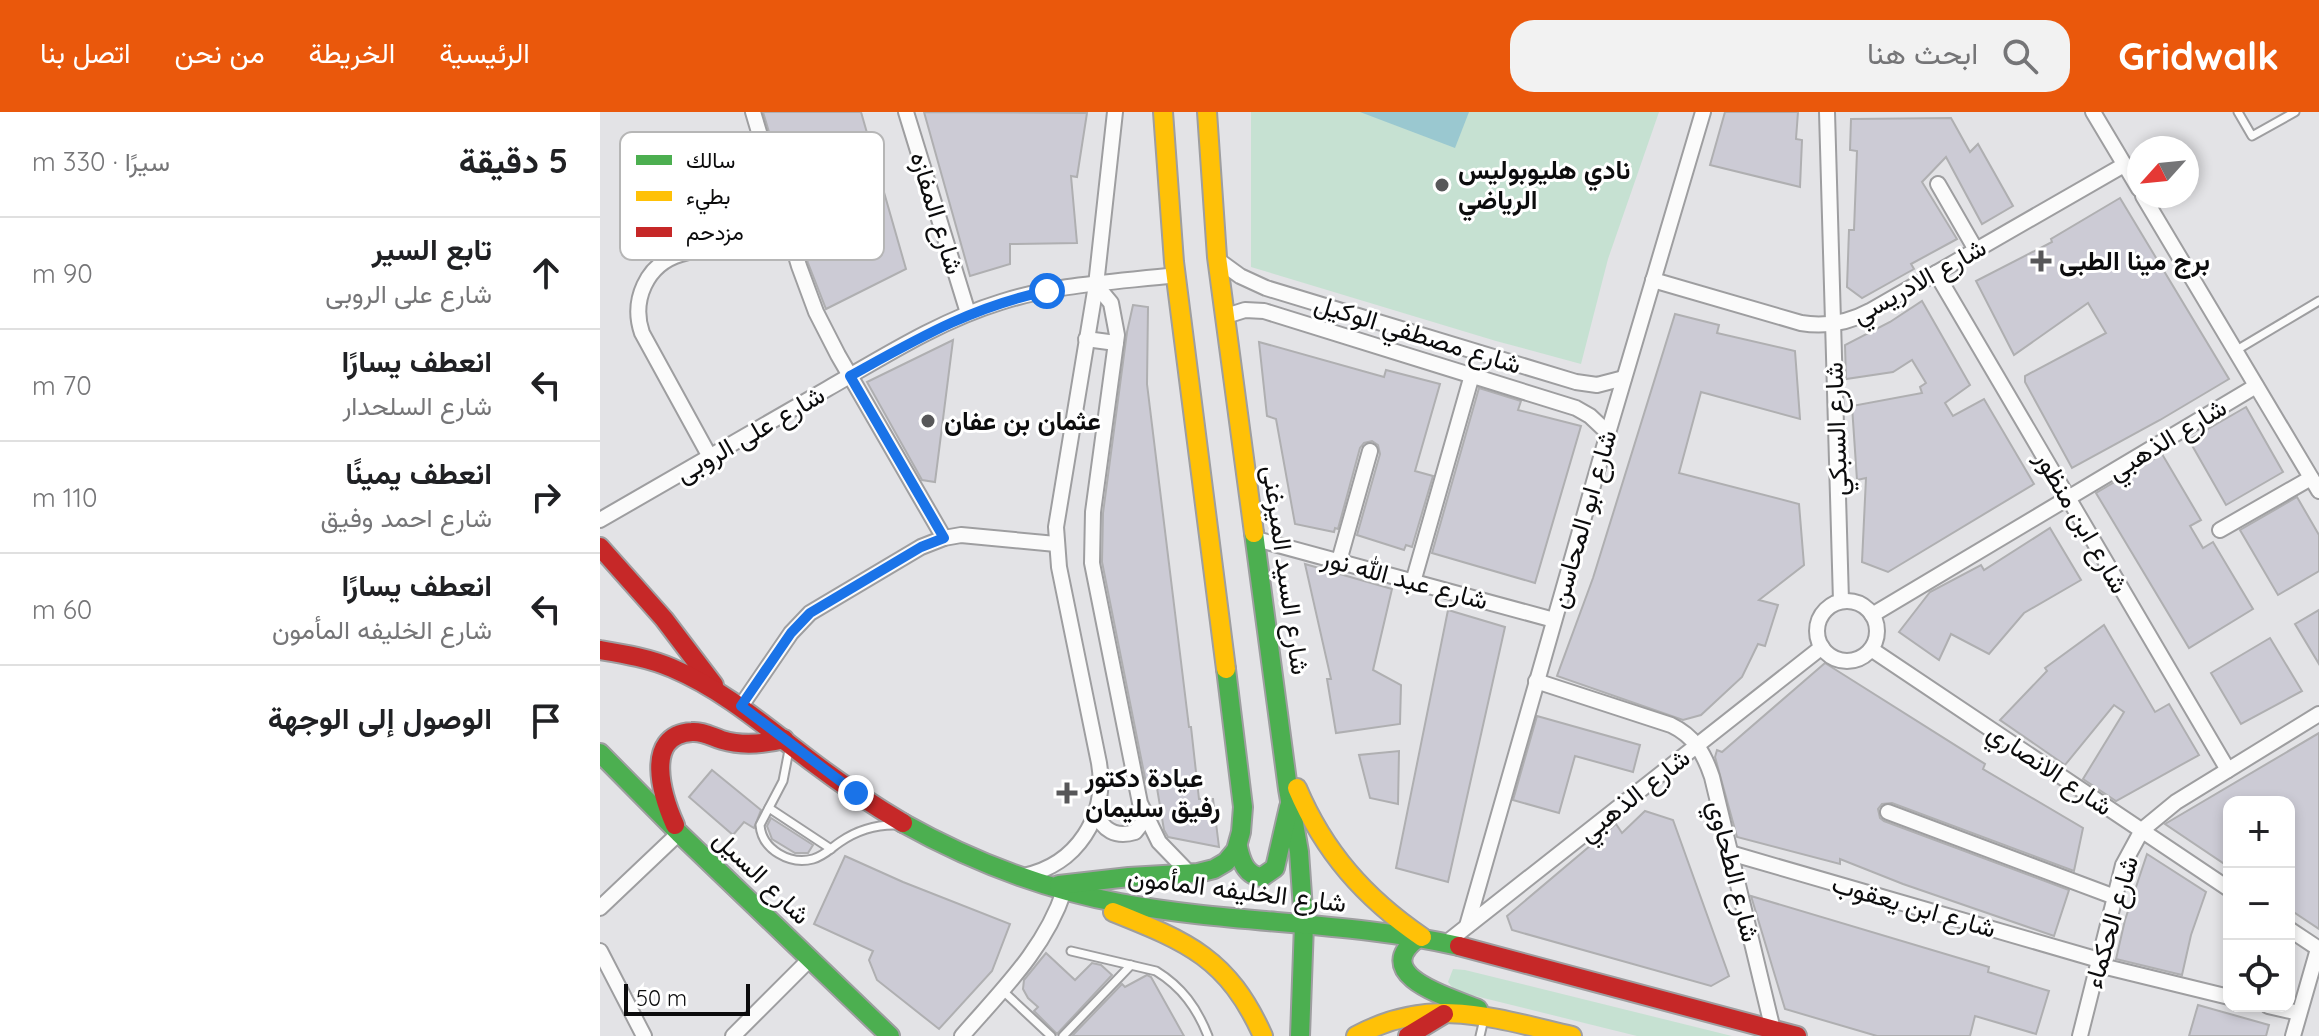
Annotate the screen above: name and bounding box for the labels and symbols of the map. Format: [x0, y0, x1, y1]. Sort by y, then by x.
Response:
legend [620, 132, 884, 260]
north arrow [2127, 136, 2199, 208]
text: سالك [686, 146, 735, 174]
street label: شارع المفازه [901, 148, 972, 279]
place label: نادي هليوبوليس الرياضي [1458, 153, 1630, 222]
marker: نادي هليوبوليس الرياضي [1433, 176, 1451, 194]
text: بطيء [686, 182, 731, 215]
text: مزدحم [686, 218, 744, 247]
street label: شارع الادريسي [1846, 230, 1994, 335]
place label: برج مينا الطبى [2059, 244, 2210, 279]
marker: برج مينا الطبى [2030, 250, 2052, 272]
route start [1029, 273, 1065, 309]
street label: شارع مصطفي الوكيل [1309, 286, 1526, 385]
street label: شارع السبكي [1817, 361, 1859, 497]
street label: شارع على الروبى [669, 378, 831, 491]
street label: شارع الذهبي [2101, 390, 2235, 491]
place label: عثمان بن عفان [944, 404, 1101, 437]
marker: عثمان بن عفان [919, 412, 937, 430]
street label: شارع ابو المحاسن [1541, 426, 1626, 612]
street label: شارع ابن منظور [2026, 444, 2137, 600]
street label: شارع السيد الميرغنى [1253, 463, 1318, 677]
street label: شارع عبد الله نور [1317, 540, 1492, 618]
street label: شارع الانصاري [1979, 715, 2119, 827]
street label: شارع الذهبي [1571, 741, 1699, 853]
place label: عيادة دكتور رفيق سليمان [1084, 761, 1220, 824]
route end [838, 775, 874, 811]
marker: عيادة دكتور رفيق سليمان [1056, 782, 1078, 804]
street label: شارع الطحاوي [1696, 797, 1768, 946]
street label: شارع السيل [705, 822, 818, 933]
street label: شارع الحكماء [2076, 852, 2147, 992]
street label: شارع الخليفه المأمون [1126, 860, 1348, 921]
street label: شارع ابن يعقوب [1828, 866, 2000, 947]
scale bar [624, 980, 750, 1016]

